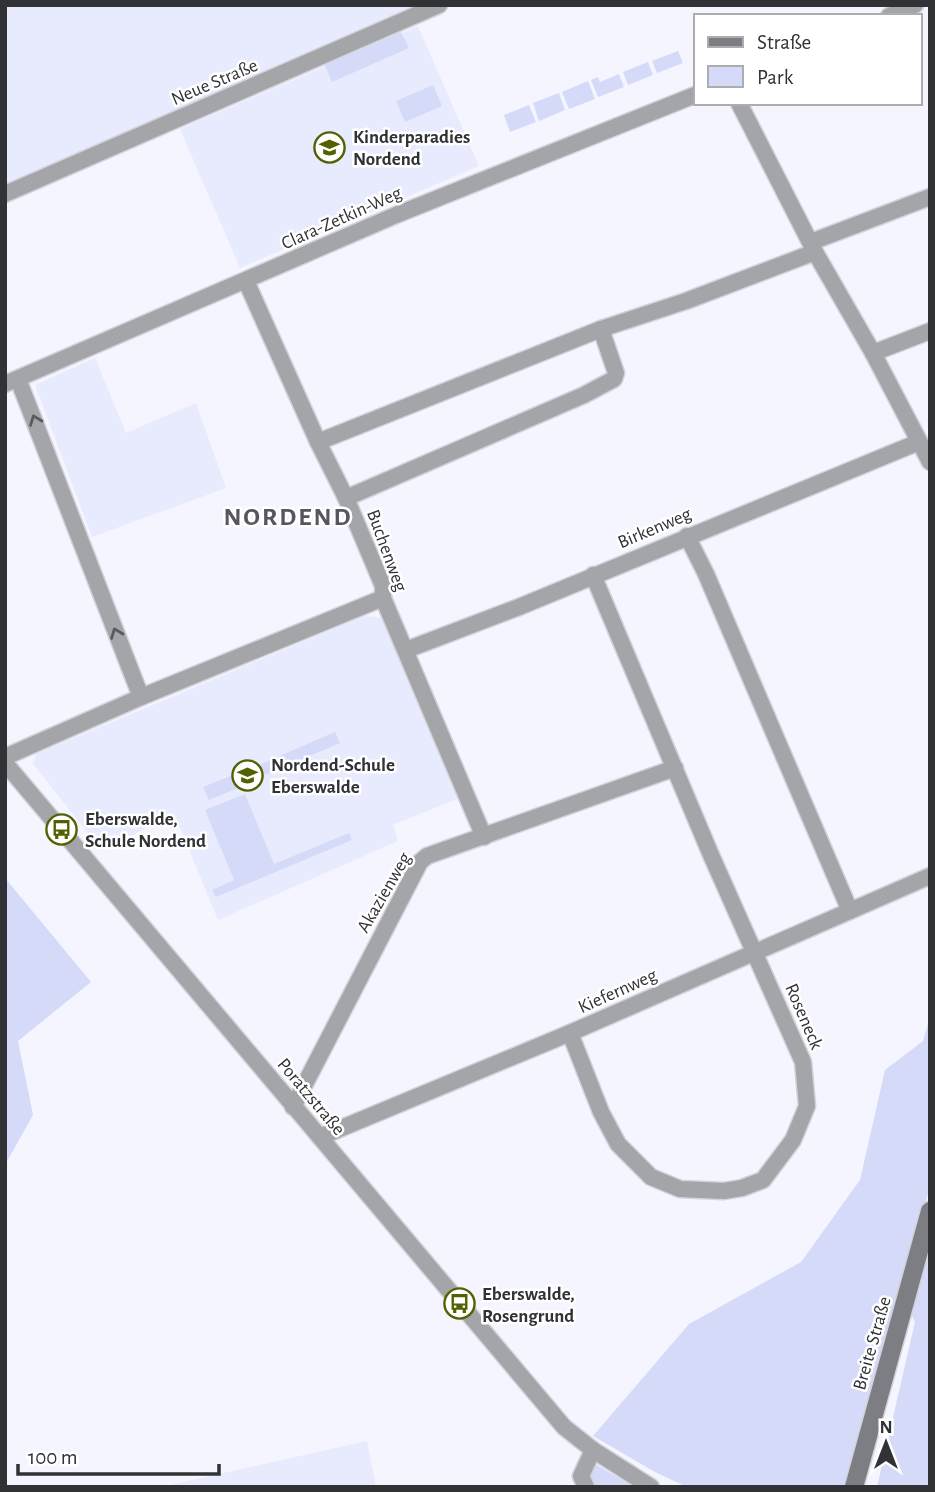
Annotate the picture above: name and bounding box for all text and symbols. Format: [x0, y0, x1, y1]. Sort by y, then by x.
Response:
legend [694, 14, 921, 105]
text: Straße [757, 32, 811, 53]
street label: Neue Straße [169, 56, 261, 109]
text: Park [757, 67, 794, 88]
place label: Kinderparadies Nordend [353, 128, 470, 169]
school or university icon: Kinderparadies Nordend [313, 130, 347, 164]
street label: Clara-Zetkin-Weg [279, 183, 405, 253]
one-way arrow [29, 415, 43, 427]
district label: NORDEND [224, 504, 353, 530]
street label: Birkenweg [615, 504, 695, 552]
street label: Buchenweg [363, 507, 410, 595]
one-way arrow [110, 627, 124, 639]
place label: Nordend-Schule Eberswalde [271, 756, 395, 797]
school or university icon: Nordend-Schule Eberswalde [231, 758, 265, 792]
place label: Eberswalde, Schule Nordend [85, 810, 206, 851]
bus stop icon: Eberswalde, Schule Nordend [45, 812, 79, 846]
street label: Akazienweg [354, 849, 415, 936]
street label: Kiefernweg [575, 965, 660, 1017]
street label: Roseneck [781, 981, 826, 1053]
street label: Poratzstraße [273, 1055, 348, 1139]
place label: Eberswalde, Rosengrund [482, 1285, 575, 1326]
bus stop icon: Eberswalde, Rosengrund [442, 1287, 476, 1321]
street label: Breite Straße [850, 1295, 895, 1392]
north arrow [851, 1408, 921, 1478]
text: N [879, 1418, 893, 1437]
scale bar [18, 1432, 219, 1476]
text: 100 m [28, 1447, 78, 1468]

